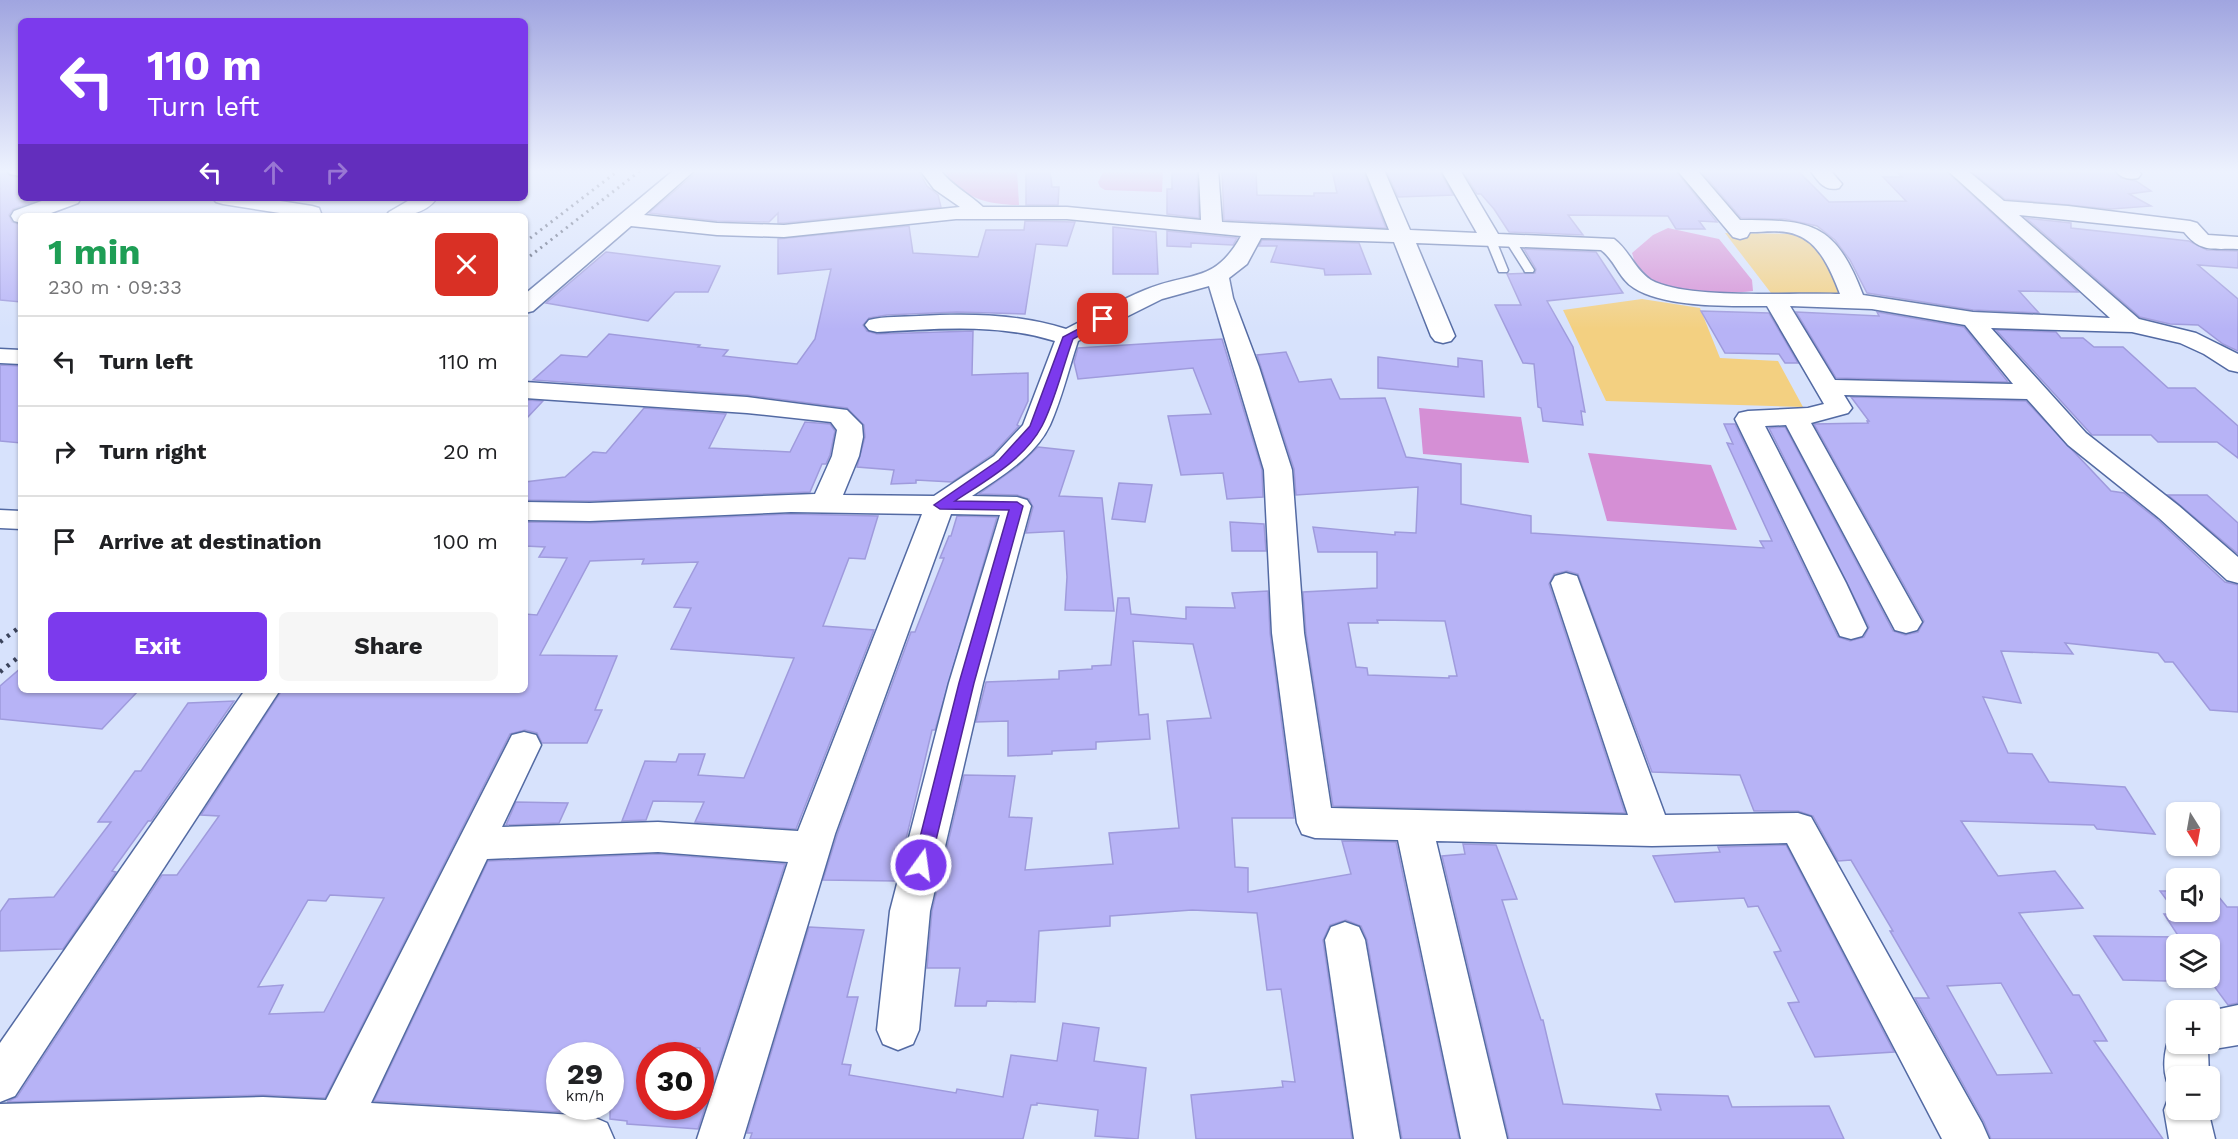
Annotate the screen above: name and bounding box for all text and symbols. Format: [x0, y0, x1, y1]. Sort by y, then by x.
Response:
text: 110 m [147, 41, 262, 90]
icon: left [48, 42, 126, 120]
text: Turn left [147, 91, 259, 123]
icon: left [194, 156, 227, 189]
icon: ahead [257, 156, 290, 189]
icon: right [320, 156, 353, 189]
text: 1 min [48, 231, 140, 273]
button: close [435, 233, 498, 296]
text: 230 m · 09:33 [48, 275, 182, 299]
pin [1077, 293, 1128, 344]
icon: arrive [1086, 302, 1119, 335]
icon: left [48, 345, 81, 378]
text: Turn left [99, 349, 193, 374]
text: 110 m [439, 349, 498, 374]
icon: right [48, 435, 81, 468]
text: Turn right [99, 439, 206, 464]
text: 20 m [443, 439, 498, 464]
icon: arrive [48, 525, 81, 558]
text: Arrive at destination [99, 529, 322, 554]
text: 100 m [434, 529, 498, 554]
button: Exit [48, 612, 267, 681]
button: Share [279, 612, 498, 681]
north arrow [2166, 802, 2220, 856]
map controls [2166, 802, 2220, 1120]
position arrow [889, 833, 953, 897]
button: sound [2166, 868, 2220, 922]
button: layers [2166, 934, 2220, 988]
button: + [2166, 1000, 2220, 1054]
speed limit sign: 30 [636, 1042, 714, 1120]
text: 29 [567, 1056, 603, 1091]
button: − [2166, 1066, 2220, 1120]
text: km/h [566, 1087, 604, 1105]

